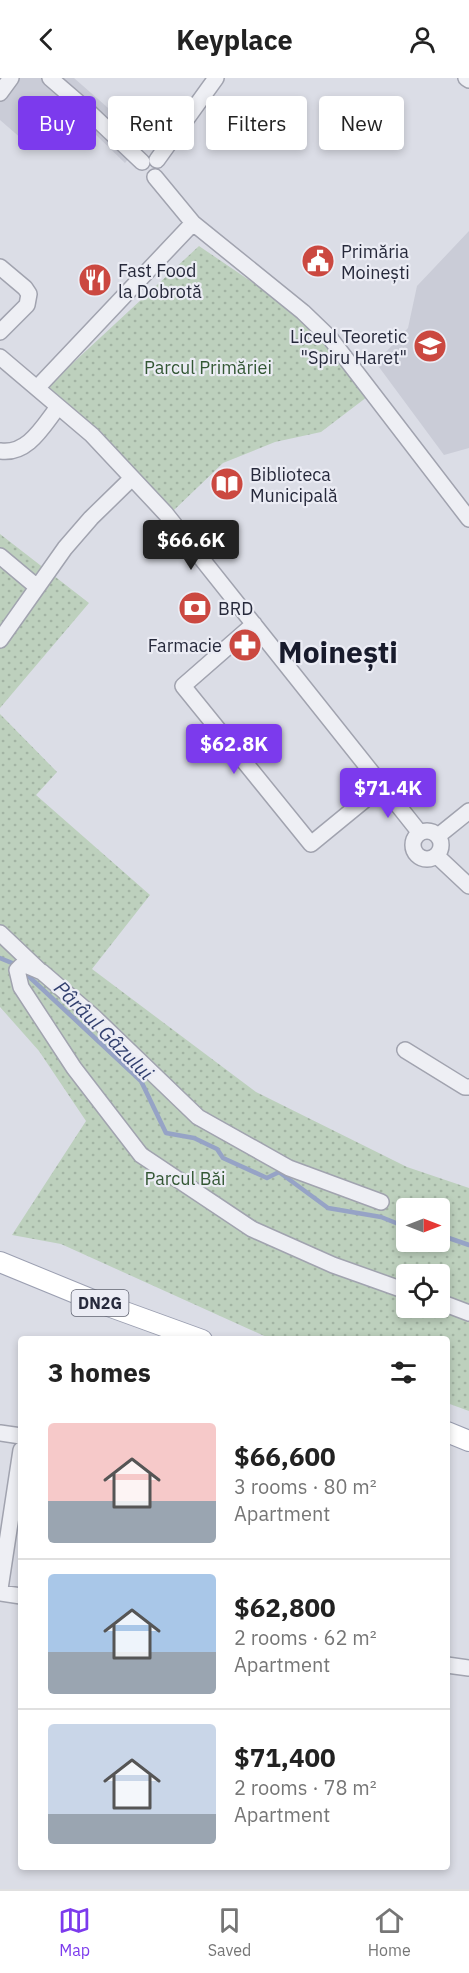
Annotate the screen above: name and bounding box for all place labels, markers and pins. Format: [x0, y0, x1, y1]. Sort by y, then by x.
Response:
place label: Primăria Moinești [341, 240, 410, 284]
public building icon: Primăria Moinești [300, 243, 336, 279]
place label: Fast Food la Dobrotă [118, 259, 202, 303]
restaurant icon: Fast Food la Dobrotă [77, 262, 113, 298]
place label: Liceul Teoretic "Spiru Haret" [290, 325, 407, 369]
school or university icon: Liceul Teoretic "Spiru Haret" [412, 328, 448, 364]
place label: Biblioteca Municipală [250, 463, 338, 507]
library icon: Biblioteca Municipală [209, 466, 245, 502]
pin: $66.6K [142, 520, 240, 571]
bank icon: BRD [177, 590, 213, 626]
place label: BRD [218, 597, 253, 620]
pharmacy icon: Farmacie [227, 627, 263, 663]
place label: Farmacie [148, 634, 222, 657]
pin: $62.8K [185, 724, 283, 775]
pin: $71.4K [339, 768, 437, 819]

